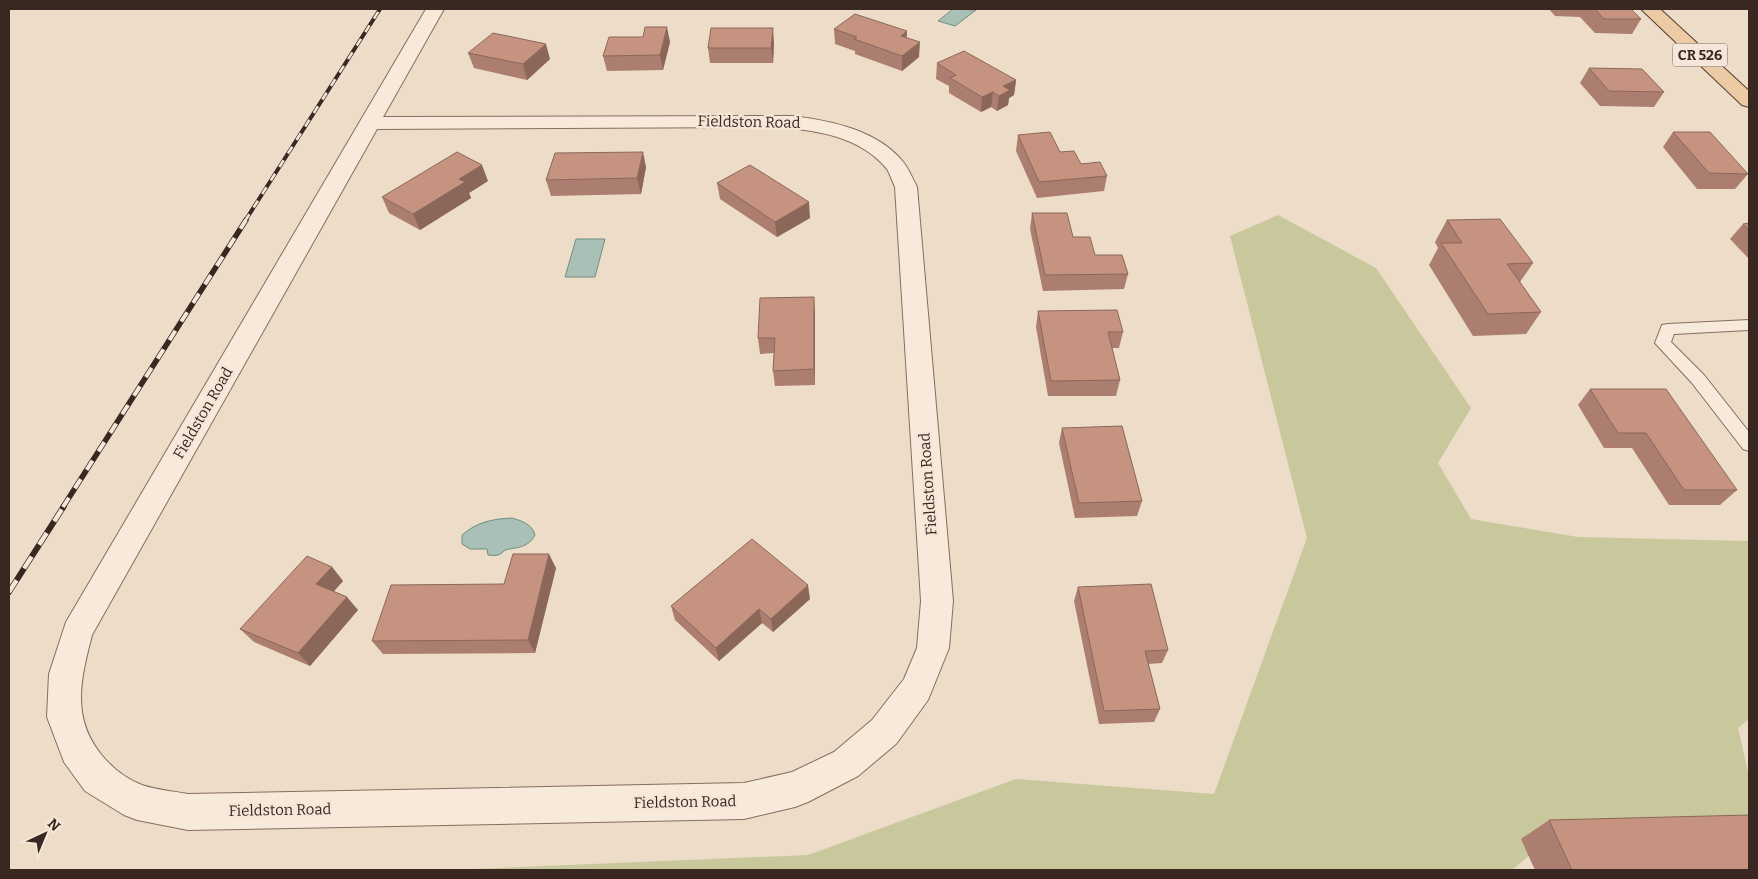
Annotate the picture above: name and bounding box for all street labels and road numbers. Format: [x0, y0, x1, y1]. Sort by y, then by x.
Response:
road number: CR 526 [1672, 44, 1728, 66]
street label: Fieldston Road [697, 112, 801, 132]
street label: Fieldston Road [169, 364, 237, 462]
street label: Fieldston Road [915, 432, 941, 536]
street label: Fieldston Road [633, 792, 737, 812]
street label: Fieldston Road [228, 800, 332, 820]

